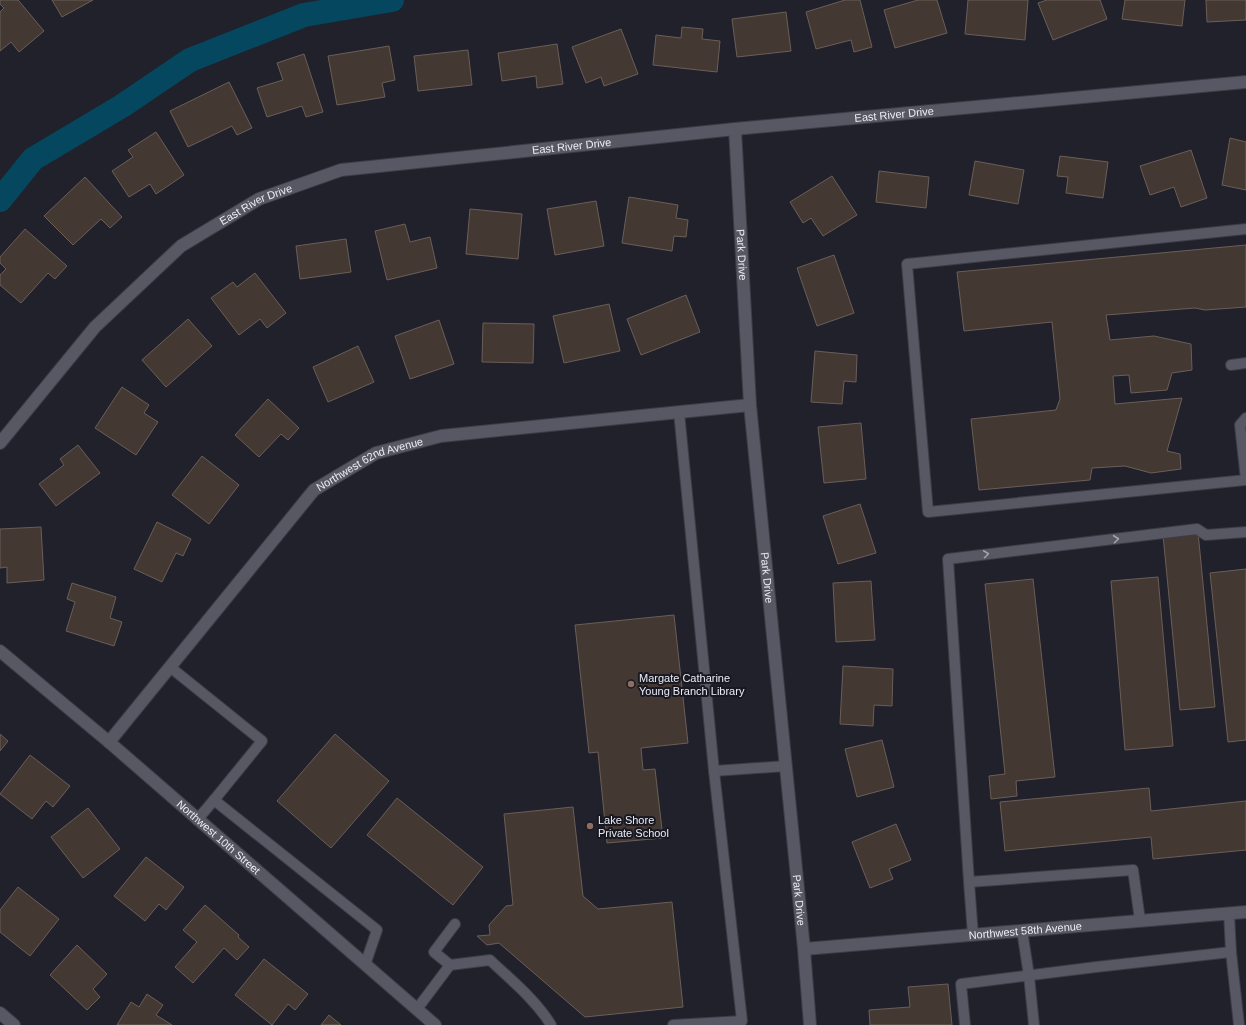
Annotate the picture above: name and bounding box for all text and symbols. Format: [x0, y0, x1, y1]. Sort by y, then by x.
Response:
street label: East River Drive [854, 105, 934, 124]
street label: East River Drive [531, 136, 612, 156]
street label: East River Drive [217, 182, 294, 227]
street label: Park Drive [734, 229, 749, 281]
street label: Northwest 62nd Avenue [314, 435, 424, 493]
one-way arrow [1113, 535, 1119, 544]
one-way arrow [983, 550, 990, 559]
street label: Park Drive [759, 552, 776, 604]
place label: Margate Catharine Young Branch Library [639, 672, 745, 697]
marker: Margate Catharine Young Branch Library [626, 679, 636, 689]
street label: Northwest 10th Street [174, 798, 263, 877]
place label: Lake Shore Private School [598, 814, 669, 839]
marker: Lake Shore Private School [585, 821, 595, 831]
street label: Park Drive [791, 874, 808, 926]
street label: Northwest 58th Avenue [968, 920, 1082, 941]

